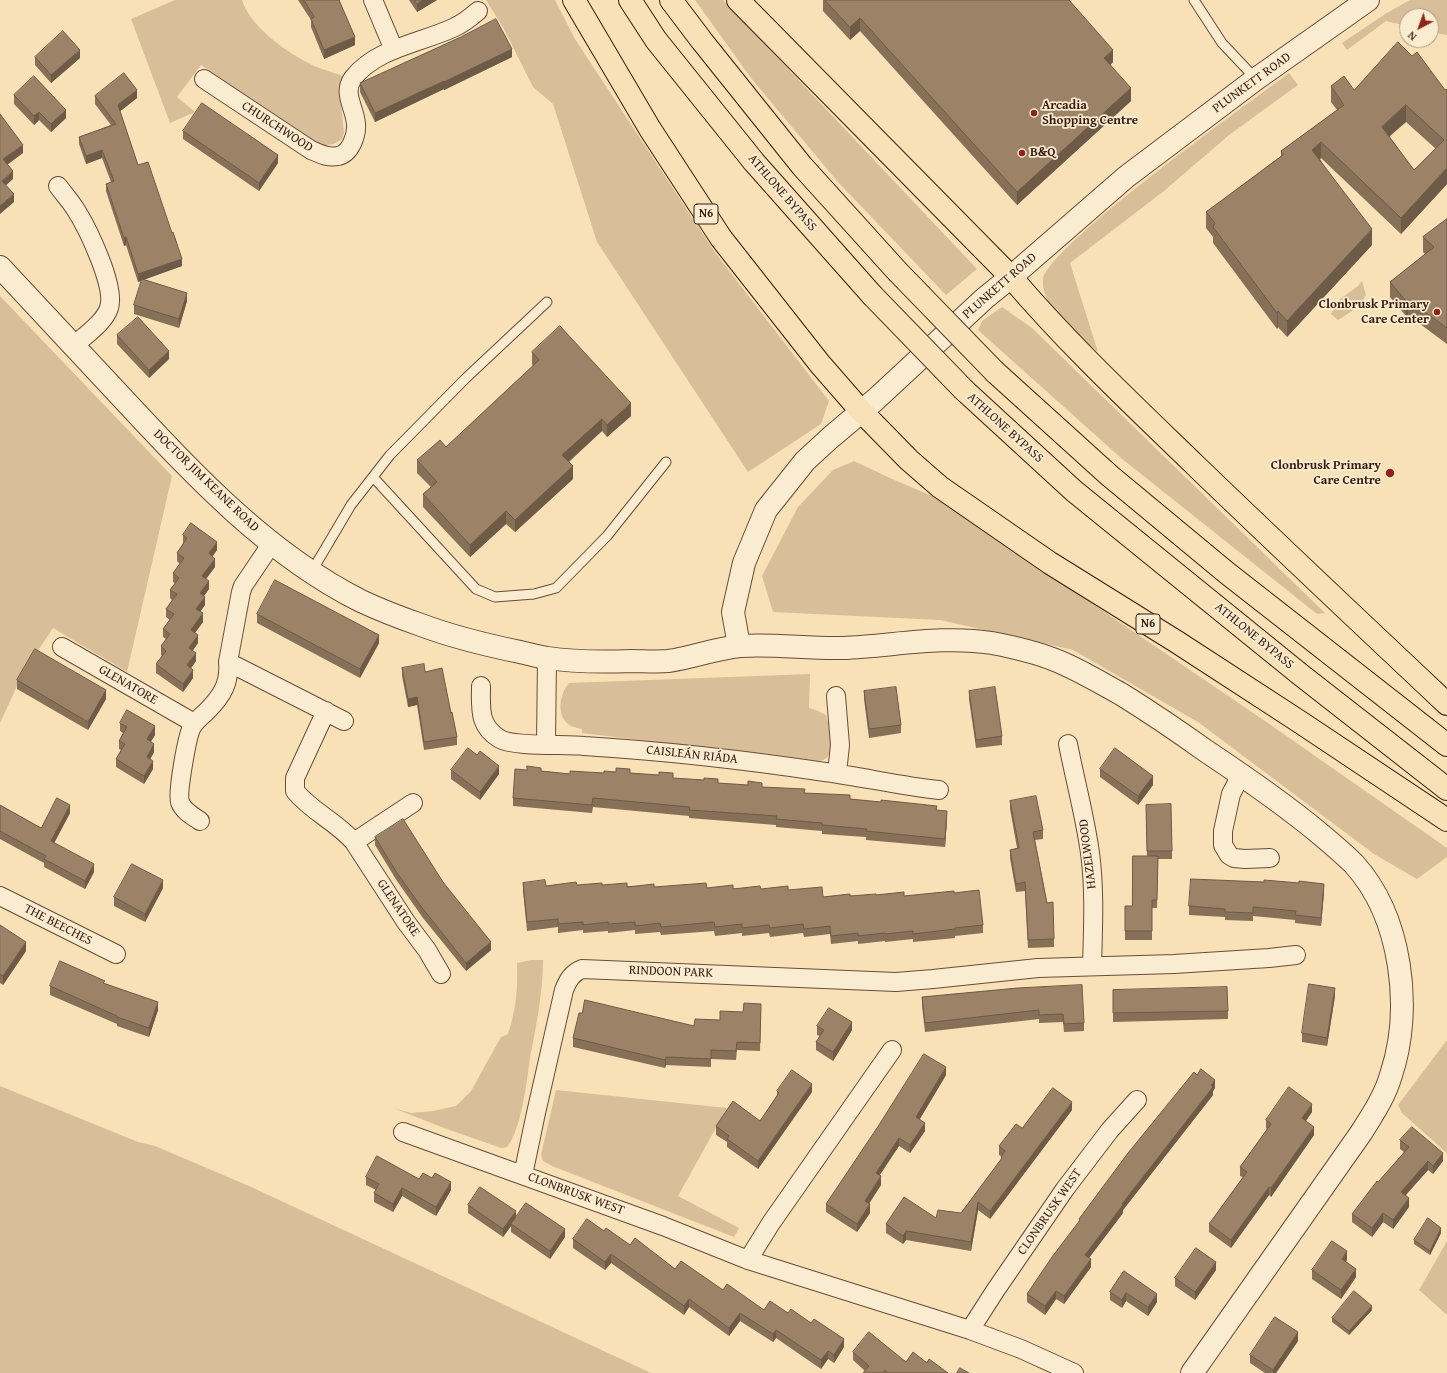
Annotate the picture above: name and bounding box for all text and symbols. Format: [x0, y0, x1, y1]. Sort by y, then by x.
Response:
north arrow [1399, 8, 1439, 48]
text: N [1404, 28, 1420, 45]
street label: PLUNKETT ROAD [1210, 49, 1294, 117]
street label: CHURCHWOOD [238, 98, 316, 156]
place label: Arcadia Shopping Centre [1042, 98, 1138, 129]
marker: Arcadia Shopping Centre [1029, 108, 1039, 118]
place label: B&Q [1030, 145, 1055, 161]
marker: B&Q [1017, 148, 1027, 158]
street label: ATHLONE BYPASS [744, 151, 820, 235]
road number: N6 [694, 204, 718, 224]
street label: PLUNKETT ROAD [960, 250, 1040, 322]
place label: Clonbrusk Primary Care Center [1319, 297, 1429, 328]
marker: Clonbrusk Primary Care Center [1432, 307, 1442, 317]
street label: ATHLONE BYPASS [964, 390, 1046, 466]
street label: DOCTOR JIM KEANE ROAD [150, 426, 262, 536]
place label: Clonbrusk Primary Care Centre [1271, 458, 1381, 489]
marker: Clonbrusk Primary Care Centre [1384, 467, 1396, 479]
street label: ATHLONE BYPASS [1211, 599, 1297, 673]
road number: N6 [1136, 614, 1160, 634]
street label: GLENATORE [96, 662, 160, 708]
street label: CAISLEÁN RIÁDA [646, 742, 738, 768]
street label: HAZELWOOD [1076, 818, 1100, 890]
street label: GLENATORE [373, 876, 423, 940]
street label: THE BEECHES [21, 901, 95, 949]
street label: RINDOON PARK [629, 963, 713, 981]
street label: CLONBRUSK WEST [1015, 1166, 1085, 1258]
street label: CLONBRUSK WEST [526, 1169, 626, 1219]

